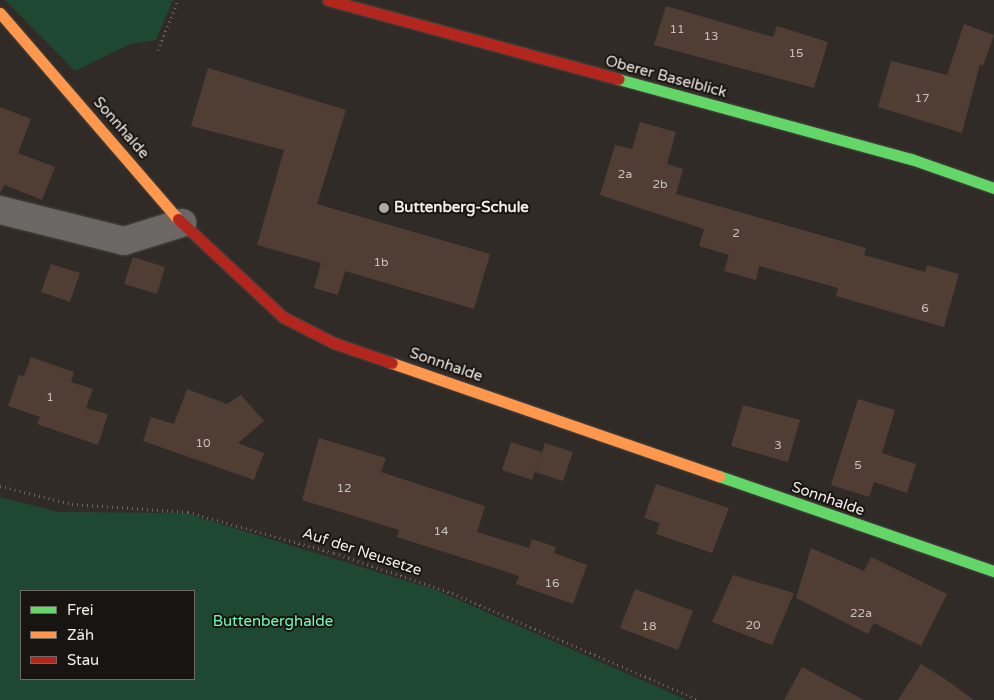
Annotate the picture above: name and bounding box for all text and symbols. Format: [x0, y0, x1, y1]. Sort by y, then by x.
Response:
house number: 11 [669, 23, 685, 37]
house number: 13 [703, 30, 719, 44]
house number: 15 [788, 47, 804, 61]
street label: Oberer Baselblick [603, 52, 729, 102]
house number: 17 [914, 92, 930, 106]
street label: Sonnhalde [89, 93, 153, 163]
house number: 2a [618, 168, 632, 182]
house number: 2b [652, 178, 668, 192]
place label: Buttenberg-Schule [394, 199, 529, 217]
marker: Buttenberg-Schule [378, 202, 390, 214]
house number: 2 [732, 227, 740, 241]
house number: 1b [373, 256, 389, 270]
house number: 6 [921, 302, 929, 316]
street label: Sonnhalde [407, 344, 485, 386]
house number: 1 [46, 391, 54, 405]
house number: 10 [195, 437, 211, 451]
house number: 3 [774, 439, 782, 453]
house number: 5 [854, 459, 862, 473]
street label: Sonnhalde [789, 478, 867, 520]
house number: 12 [336, 482, 352, 496]
street label: Auf der Neusetze [300, 524, 424, 580]
house number: 14 [433, 525, 449, 539]
house number: 16 [544, 577, 560, 591]
legend [20, 590, 195, 680]
text: Frei [67, 601, 93, 619]
house number: 22a [850, 607, 872, 621]
park label: Buttenberghalde [213, 613, 333, 631]
house number: 20 [745, 619, 761, 633]
house number: 18 [641, 620, 657, 634]
text: Zäh [67, 626, 94, 644]
text: Stau [67, 651, 99, 669]

